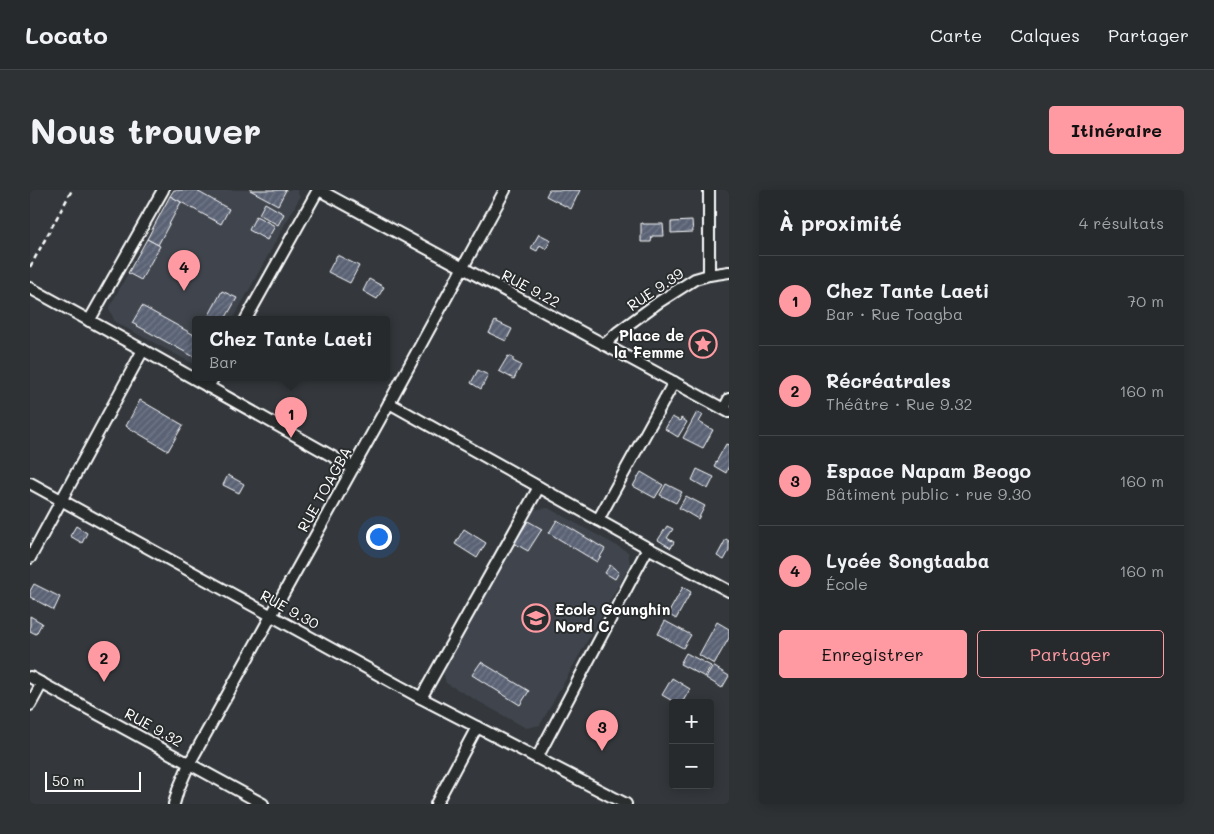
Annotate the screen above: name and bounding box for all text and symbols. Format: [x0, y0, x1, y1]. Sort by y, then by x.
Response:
text: Locato [25, 19, 108, 50]
text: Carte [930, 23, 982, 47]
text: Calques [1010, 23, 1080, 47]
text: Partager [1108, 23, 1189, 47]
button: Itinéraire [1049, 106, 1184, 154]
text: Nous trouver [30, 107, 261, 153]
text: À proximité [779, 209, 902, 236]
text: 4 résultats [1079, 212, 1164, 233]
pin: 4 [168, 250, 200, 291]
street label: RUE 9.39 [623, 263, 687, 315]
street label: RUE 9.22 [498, 264, 564, 312]
text: Chez Tante Laeti [826, 278, 989, 303]
text: 1 [791, 290, 799, 311]
text: 70 m [1127, 290, 1164, 311]
text: Bar · Rue Toagba [826, 303, 963, 324]
popup [192, 316, 390, 381]
place label: Place de la Femme [614, 325, 684, 362]
text: Chez Tante Laeti [209, 326, 373, 351]
place icon: Place de la Femme [688, 329, 718, 359]
text: Bar [209, 351, 237, 372]
text: Récréatrales [826, 368, 951, 393]
text: 2 [791, 380, 799, 401]
text: 160 m [1119, 380, 1164, 401]
text: Théâtre · Rue 9.32 [826, 393, 973, 414]
pin: 1 [275, 397, 307, 438]
street label: RUE TOAGBA [292, 443, 356, 535]
text: Espace Napam Beogo [826, 458, 1031, 483]
text: 3 [790, 470, 800, 491]
text: 160 m [1119, 470, 1164, 491]
text: Bâtiment public · rue 9.30 [826, 483, 1031, 504]
your location [366, 524, 392, 550]
text: Lycée Songtaaba [826, 548, 989, 573]
text: 4 [790, 560, 800, 581]
text: 160 m [1119, 560, 1164, 581]
text: École [826, 573, 868, 594]
street label: RUE 9.30 [257, 585, 323, 633]
place label: Ecole Gounghin Nord C [555, 599, 670, 636]
school or university icon: Ecole Gounghin Nord C [521, 603, 551, 633]
button: Enregistrer [779, 630, 967, 678]
button: Partager [977, 630, 1164, 678]
pin: 2 [88, 641, 120, 682]
map controls [669, 699, 714, 789]
button: + [669, 699, 714, 744]
street label: RUE 9.32 [121, 703, 187, 751]
pin: 3 [586, 710, 618, 751]
button: − [669, 744, 714, 789]
scale bar [45, 769, 141, 792]
text: 50 m [52, 771, 84, 790]

